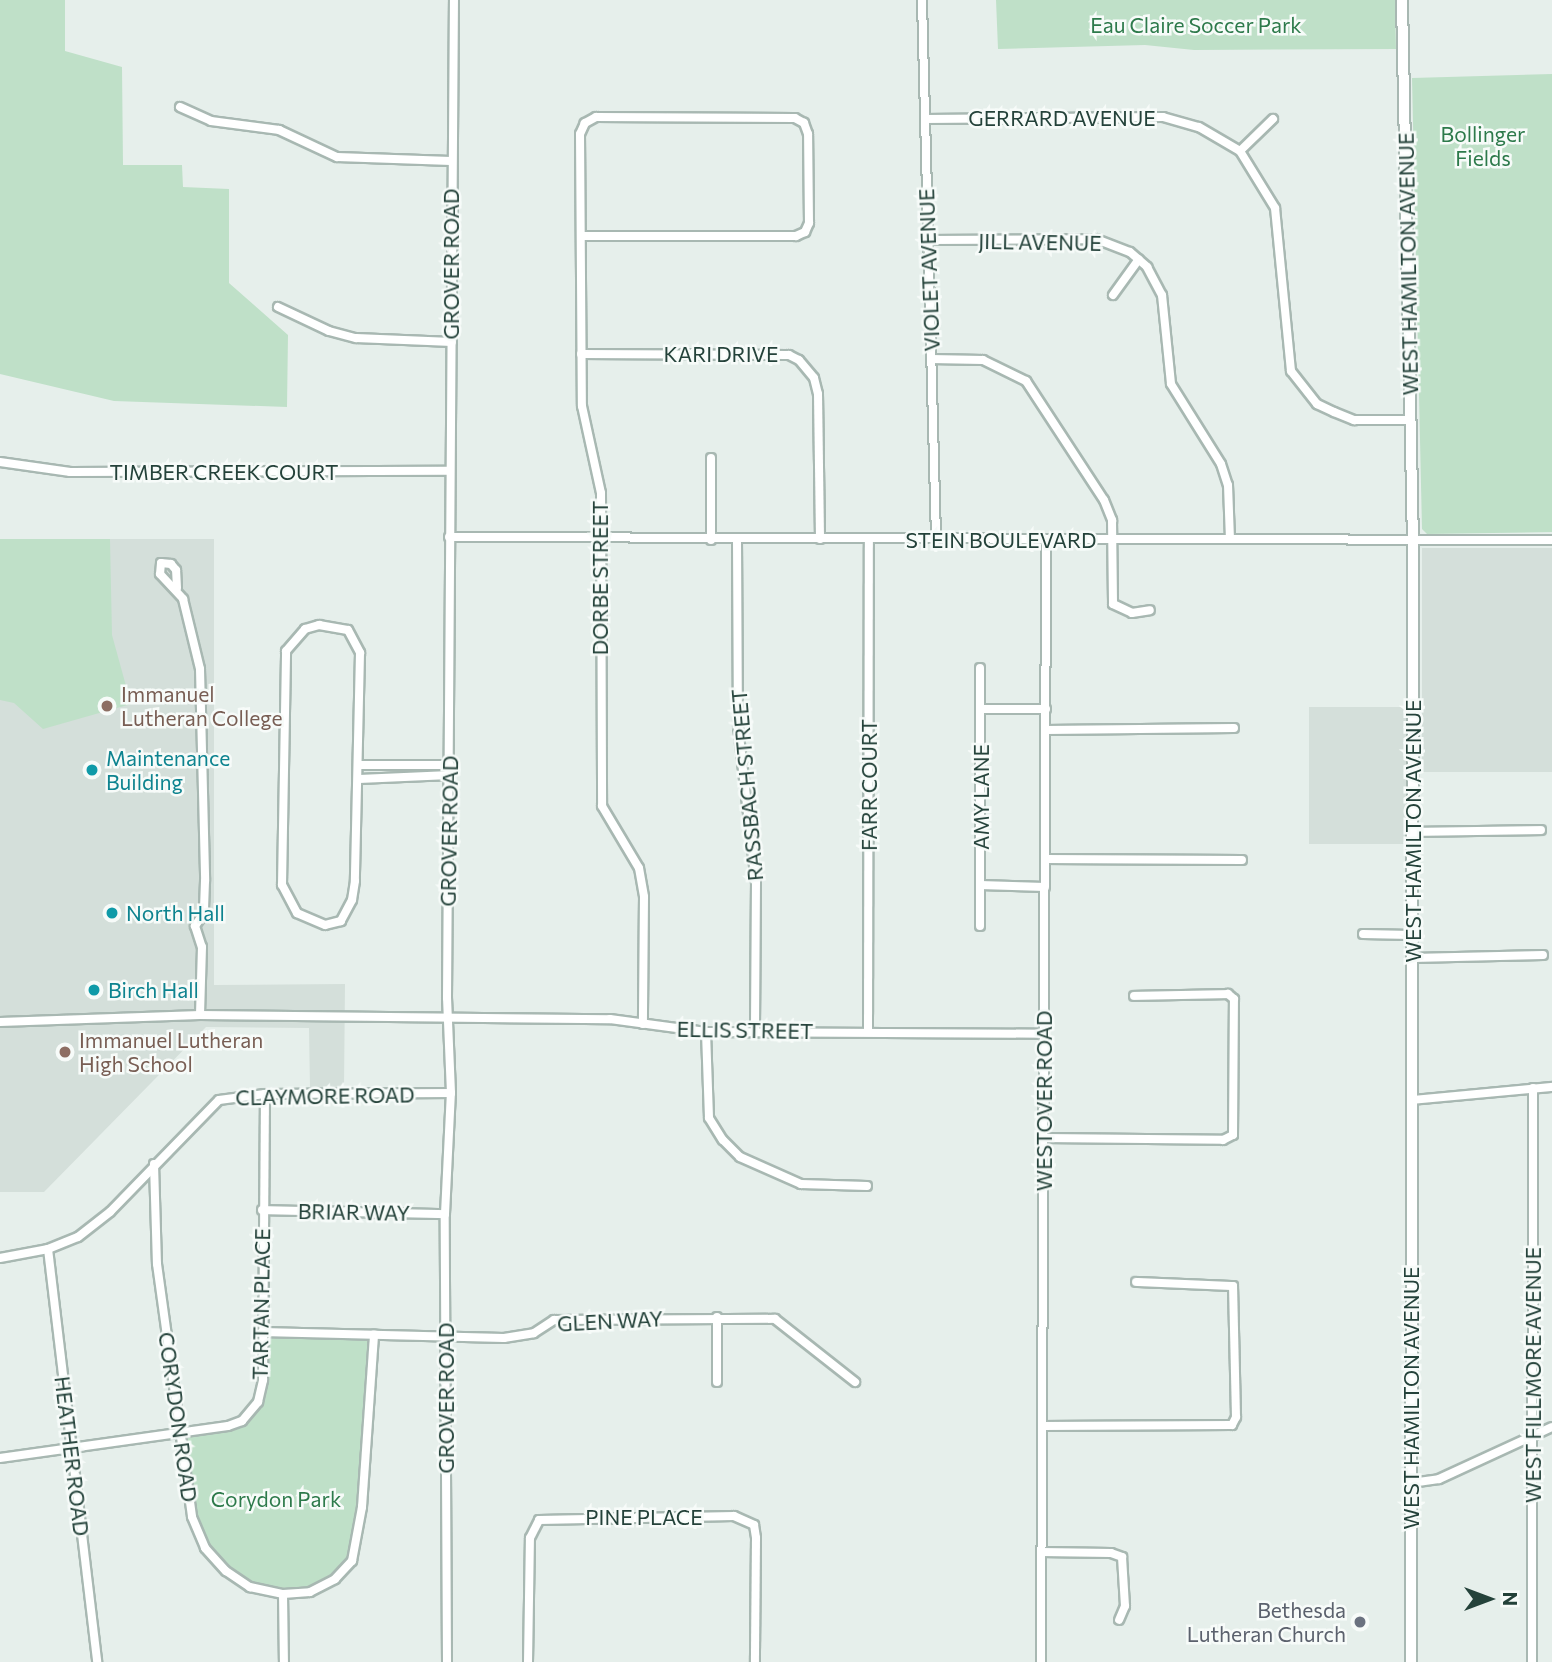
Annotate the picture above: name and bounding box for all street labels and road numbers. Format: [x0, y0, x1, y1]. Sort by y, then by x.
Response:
street label: GERRARD AVENUE [968, 105, 1156, 131]
street label: WEST HAMILTON AVENUE [1393, 132, 1423, 396]
street label: GROVER ROAD [438, 188, 464, 340]
street label: VIOLET AVENUE [914, 188, 944, 352]
street label: JILL AVENUE [978, 228, 1102, 256]
street label: KARI DRIVE [664, 341, 778, 367]
street label: TIMBER CREEK COURT [109, 459, 339, 485]
street label: DORBE STREET [587, 501, 613, 655]
street label: STEIN BOULEVARD [905, 527, 1097, 553]
street label: RASSBACH STREET [726, 688, 768, 882]
street label: WEST HAMILTON AVENUE [1400, 700, 1426, 962]
street label: FARR COURT [856, 719, 882, 851]
street label: AMY LANE [968, 744, 994, 850]
street label: GROVER ROAD [435, 755, 463, 907]
street label: WESTOVER ROAD [1031, 1011, 1057, 1191]
street label: ELLIS STREET [676, 1016, 814, 1044]
street label: CLAYMORE ROAD [235, 1082, 415, 1110]
street label: BRIAR WAY [298, 1198, 410, 1226]
street label: TARTAN PLACE [247, 1228, 275, 1380]
street label: WEST FILLMORE AVENUE [1520, 1247, 1546, 1503]
street label: WEST HAMILTON AVENUE [1398, 1267, 1424, 1529]
street label: GLEN WAY [556, 1306, 664, 1336]
street label: GROVER ROAD [433, 1322, 459, 1474]
street label: CORYDON ROAD [154, 1330, 202, 1504]
street label: HEATHER ROAD [50, 1375, 94, 1537]
street label: PINE PLACE [585, 1504, 703, 1530]

